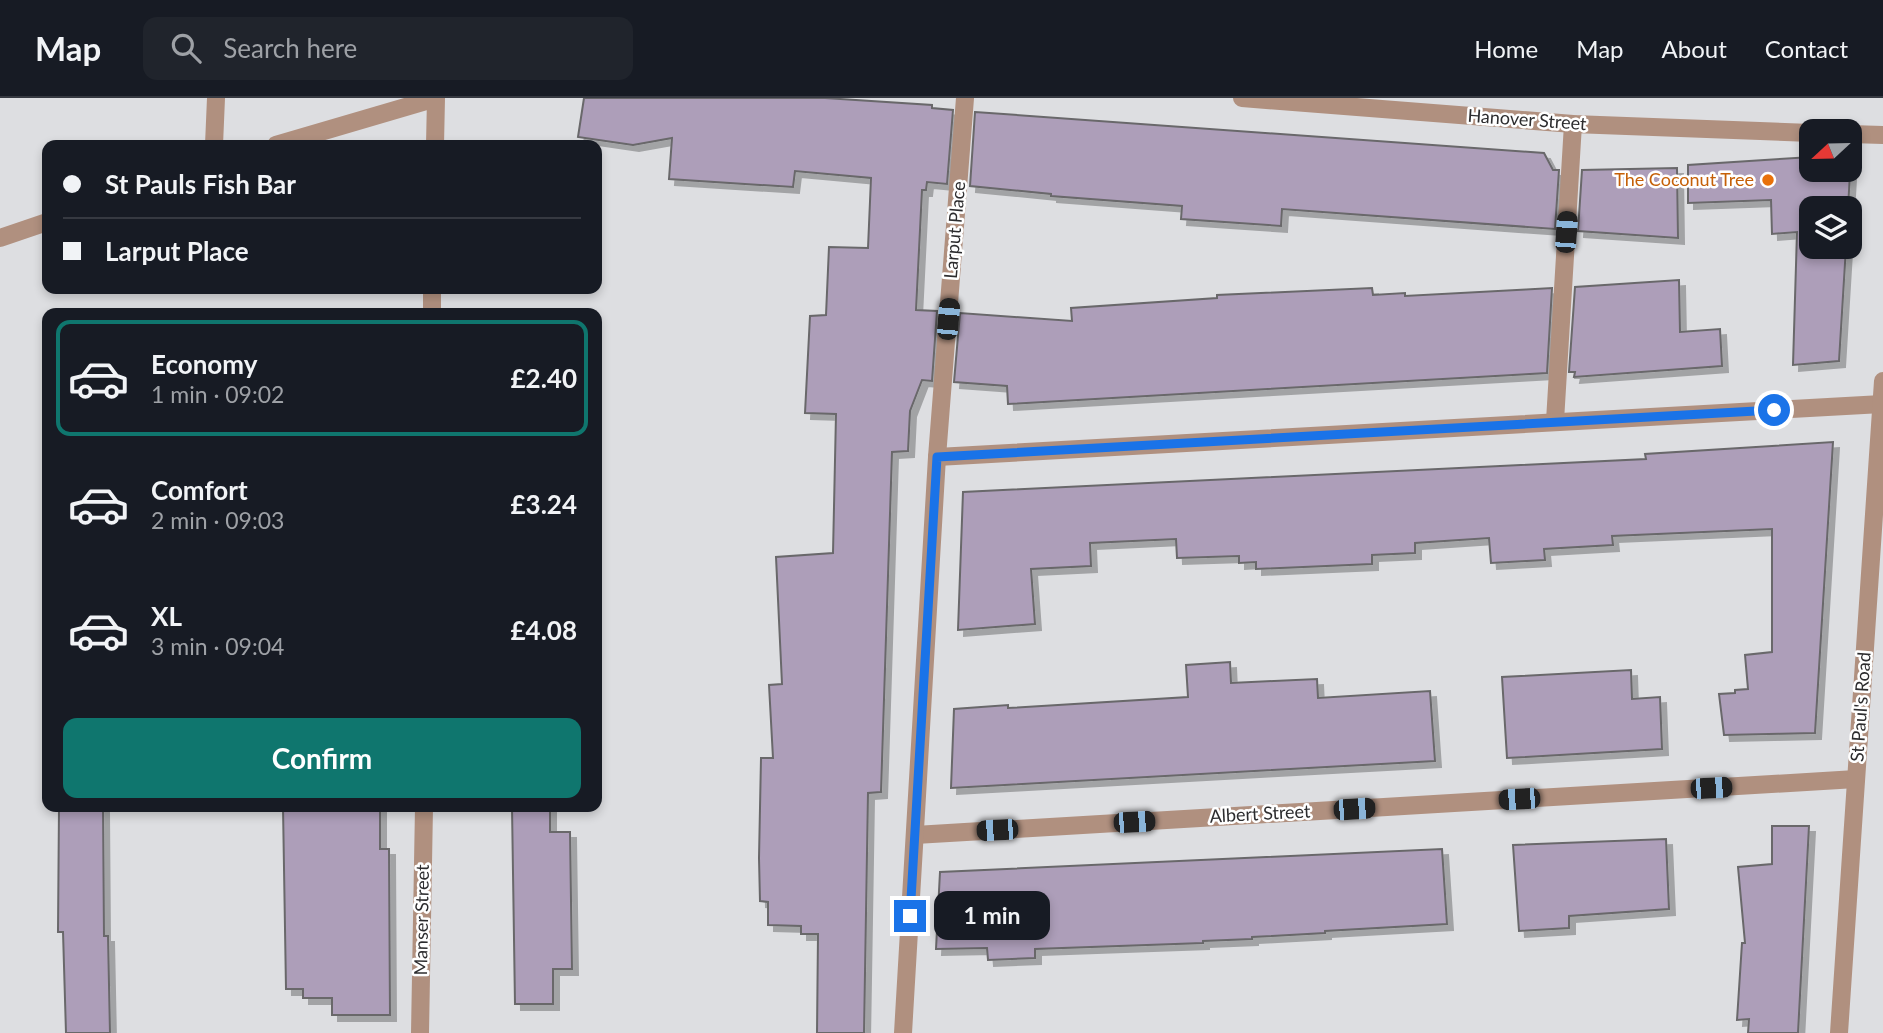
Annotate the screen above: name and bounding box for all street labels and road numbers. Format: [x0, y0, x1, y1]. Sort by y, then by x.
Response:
street label: Hanover Street [1467, 104, 1588, 134]
street label: Larput Place [939, 180, 969, 280]
street label: St Paul's Road [1845, 651, 1875, 763]
street label: Albert Street [1209, 799, 1311, 827]
street label: Manser Street [409, 864, 433, 976]

